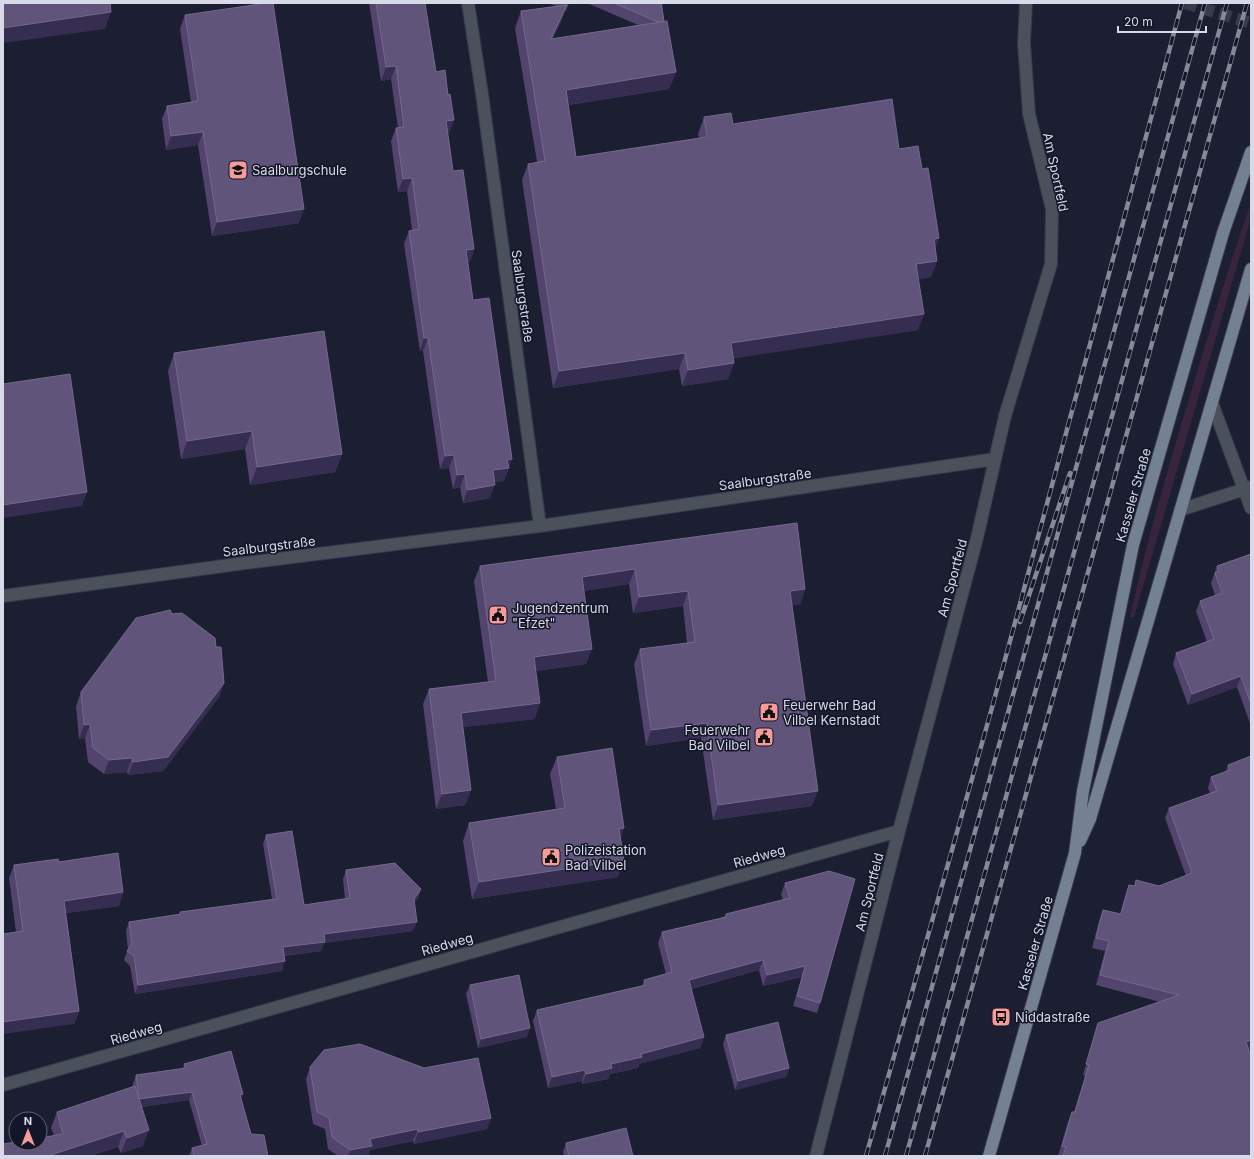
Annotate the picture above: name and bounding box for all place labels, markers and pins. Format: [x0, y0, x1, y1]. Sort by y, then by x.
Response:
school or university icon: Saalburgschule [227, 159, 249, 181]
place label: Saalburgschule [252, 162, 347, 178]
place label: Jugendzentrum "Efzet" [512, 600, 609, 631]
public building icon: Jugendzentrum "Efzet" [487, 604, 509, 626]
place label: Feuerwehr Bad Vilbel Kernstadt [783, 697, 880, 728]
public building icon: Feuerwehr Bad Vilbel Kernstadt [758, 701, 780, 723]
place label: Feuerwehr Bad Vilbel [684, 722, 750, 753]
public building icon: Feuerwehr Bad Vilbel [753, 726, 775, 748]
place label: Polizeistation Bad Vilbel [565, 842, 646, 873]
public building icon: Polizeistation Bad Vilbel [540, 846, 562, 868]
bus stop icon: Niddastraße [990, 1006, 1012, 1028]
place label: Niddastraße [1015, 1009, 1090, 1025]

